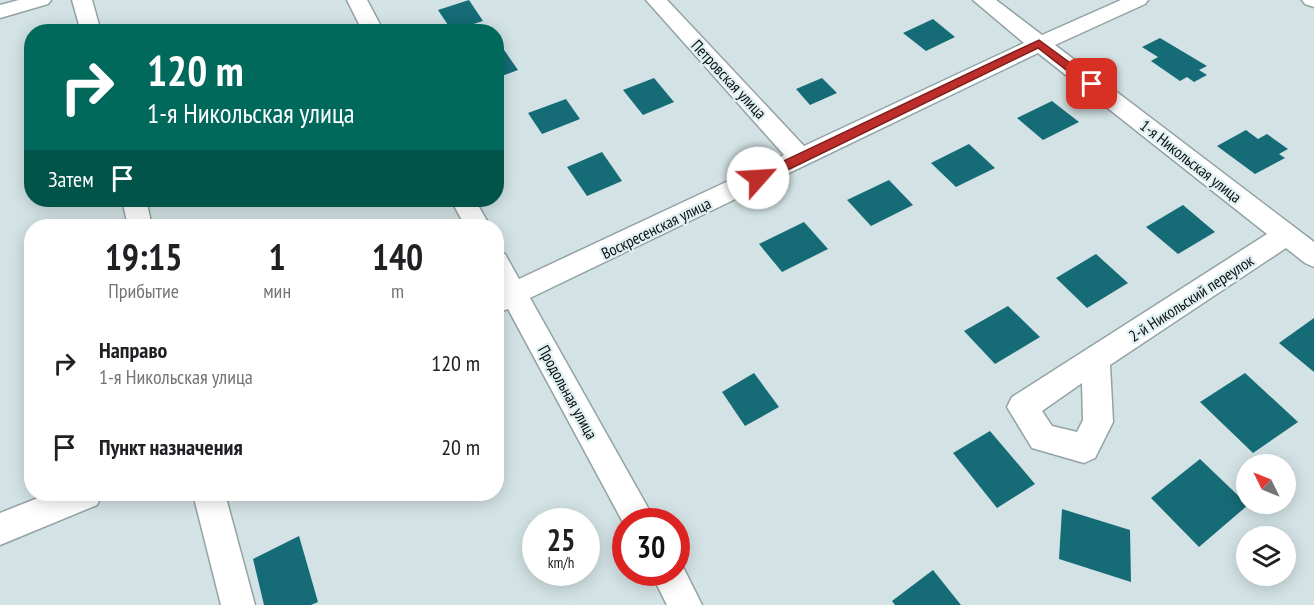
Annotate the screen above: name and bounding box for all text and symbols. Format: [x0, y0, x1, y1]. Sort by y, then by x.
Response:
street label: Петровская улица [687, 35, 771, 123]
text: 120 m [147, 43, 244, 98]
icon: right [48, 48, 126, 126]
pin [1066, 58, 1117, 109]
icon: arrive [1075, 67, 1108, 100]
text: 1-я Никольская улица [147, 96, 355, 130]
street label: 1-я Никольская улица [1136, 115, 1246, 207]
position arrow [726, 146, 790, 210]
icon: arrive [106, 162, 139, 195]
text: Затем [48, 165, 94, 193]
street label: Воскресенская улица [598, 193, 714, 263]
text: 19:15 [105, 233, 183, 280]
text: 1 [269, 233, 286, 280]
text: 140 [372, 233, 423, 280]
street label: 2-й Никольский переулок [1125, 250, 1258, 346]
text: Прибытие [108, 278, 179, 304]
text: мин [263, 278, 291, 304]
text: m [391, 278, 404, 304]
text: Направо [99, 336, 167, 364]
street label: Продольная улица [534, 341, 602, 443]
icon: right [48, 347, 81, 380]
text: 120 m [431, 349, 480, 377]
text: 1-я Никольская улица [99, 364, 253, 390]
icon: arrive [48, 431, 81, 464]
text: Пункт назначения [99, 433, 243, 461]
text: 20 m [441, 433, 480, 461]
north arrow [1236, 454, 1296, 514]
map controls [1236, 454, 1296, 586]
speed limit sign: 30 [612, 508, 690, 586]
text: 25 [547, 520, 575, 559]
button: layers [1236, 526, 1296, 586]
text: km/h [548, 553, 574, 572]

